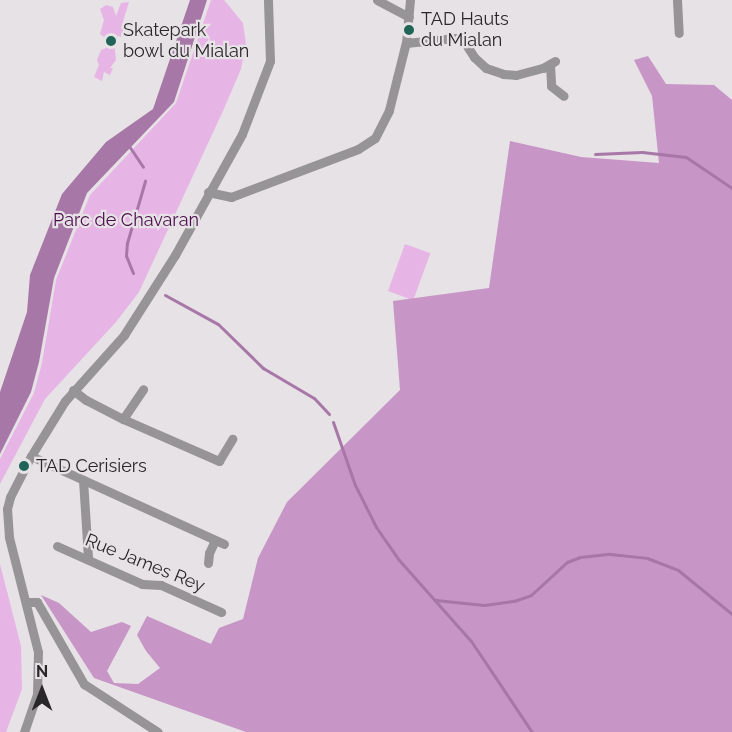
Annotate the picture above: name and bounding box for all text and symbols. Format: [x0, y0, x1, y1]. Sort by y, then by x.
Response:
place label: TAD Hauts du Mialan [421, 9, 509, 52]
place label: Skatepark bowl du Mialan [123, 20, 250, 63]
marker: TAD Hauts du Mialan [402, 23, 416, 37]
marker: Skatepark bowl du Mialan [104, 34, 118, 48]
park label: Parc de Chavaran [53, 209, 199, 231]
place label: TAD Cerisiers [36, 455, 147, 477]
marker: TAD Cerisiers [17, 459, 31, 473]
street label: Rue James Rey [82, 529, 208, 597]
north arrow [12, 660, 72, 720]
text: N [36, 662, 48, 681]

